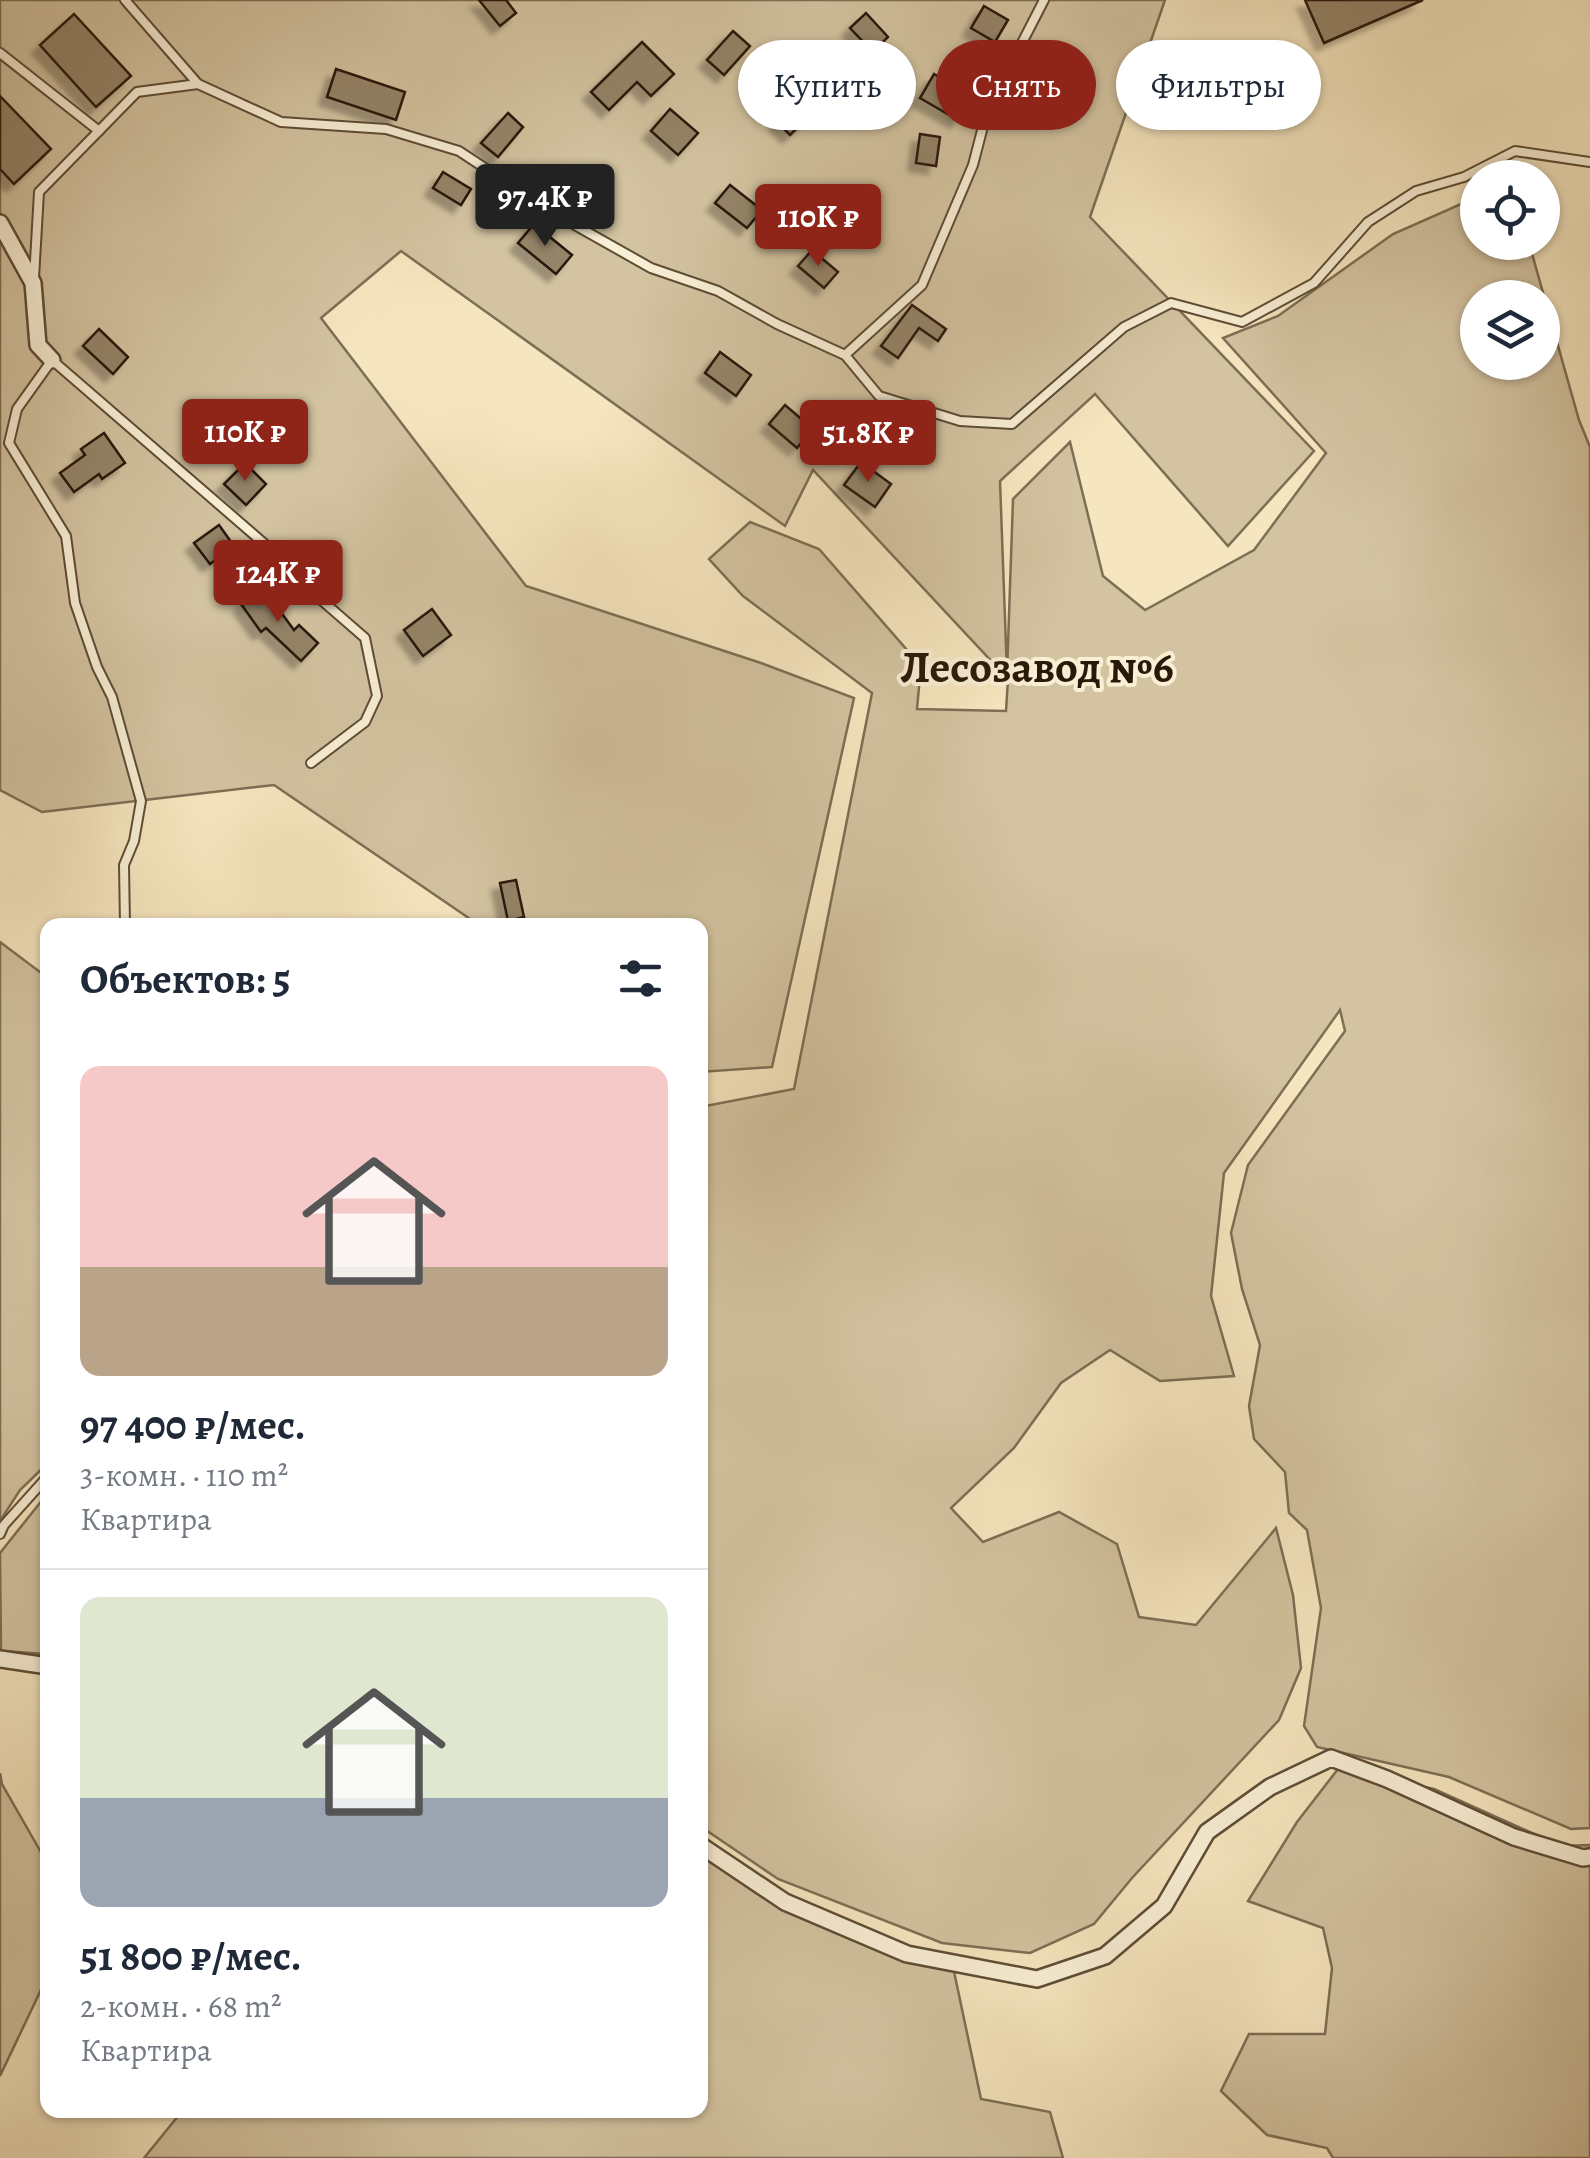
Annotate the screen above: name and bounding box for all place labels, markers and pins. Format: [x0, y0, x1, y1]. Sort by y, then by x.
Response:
pin: 97.4K ₽ [453, 164, 637, 249]
pin: 110K ₽ [737, 184, 899, 269]
pin: 110K ₽ [164, 399, 326, 484]
pin: 51.8K ₽ [776, 400, 960, 485]
pin: 124K ₽ [197, 540, 359, 625]

